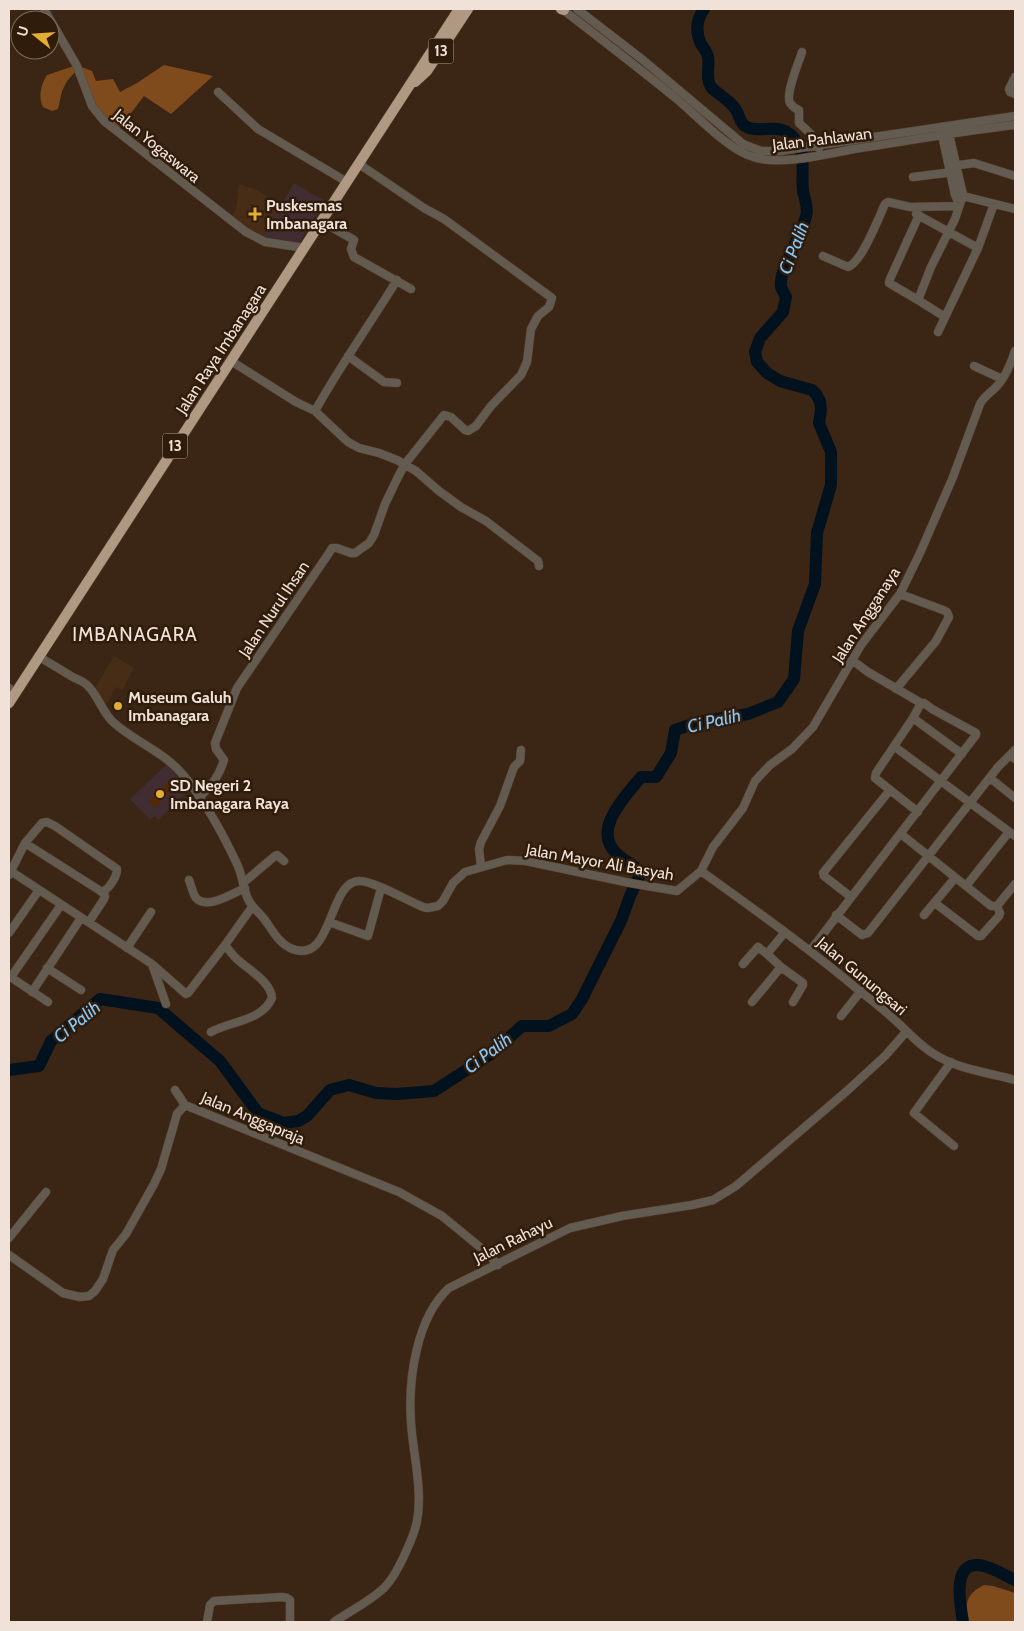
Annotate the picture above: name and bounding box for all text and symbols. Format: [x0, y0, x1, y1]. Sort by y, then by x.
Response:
north arrow [10, 10, 60, 60]
text: U [12, 24, 33, 39]
road number: 13 [428, 38, 454, 64]
street label: Jalan Yogaswara [109, 105, 204, 187]
street label: Jalan Pahlawan [770, 123, 873, 155]
place label: Puskesmas Imbanagara [266, 196, 347, 233]
marker: Puskesmas Imbanagara [248, 207, 262, 221]
water label: Ci Palih [774, 219, 814, 277]
street label: Jalan Raya Imbanagara [171, 280, 270, 418]
road number: 13 [162, 434, 188, 458]
street label: Jalan Nurul Ihsan [234, 557, 313, 661]
street label: Jalan Angganaya [828, 563, 904, 667]
district label: IMBANAGARA [72, 623, 198, 646]
place label: Museum Galuh Imbanagara [128, 688, 232, 725]
marker: Museum Galuh Imbanagara [112, 700, 124, 712]
water label: Ci Palih [685, 704, 743, 738]
place label: SD Negeri 2 Imbanagara Raya [170, 776, 289, 813]
marker: SD Negeri 2 Imbanagara Raya [154, 788, 166, 800]
street label: Jalan Mayor Ali Basyah [524, 839, 675, 884]
street label: Jalan Gunungsari [812, 932, 911, 1019]
water label: Ci Palih [49, 996, 105, 1048]
water label: Ci Palih [460, 1028, 516, 1078]
street label: Jalan Anggapraja [197, 1087, 308, 1148]
street label: Jalan Rahayu [470, 1213, 556, 1268]

